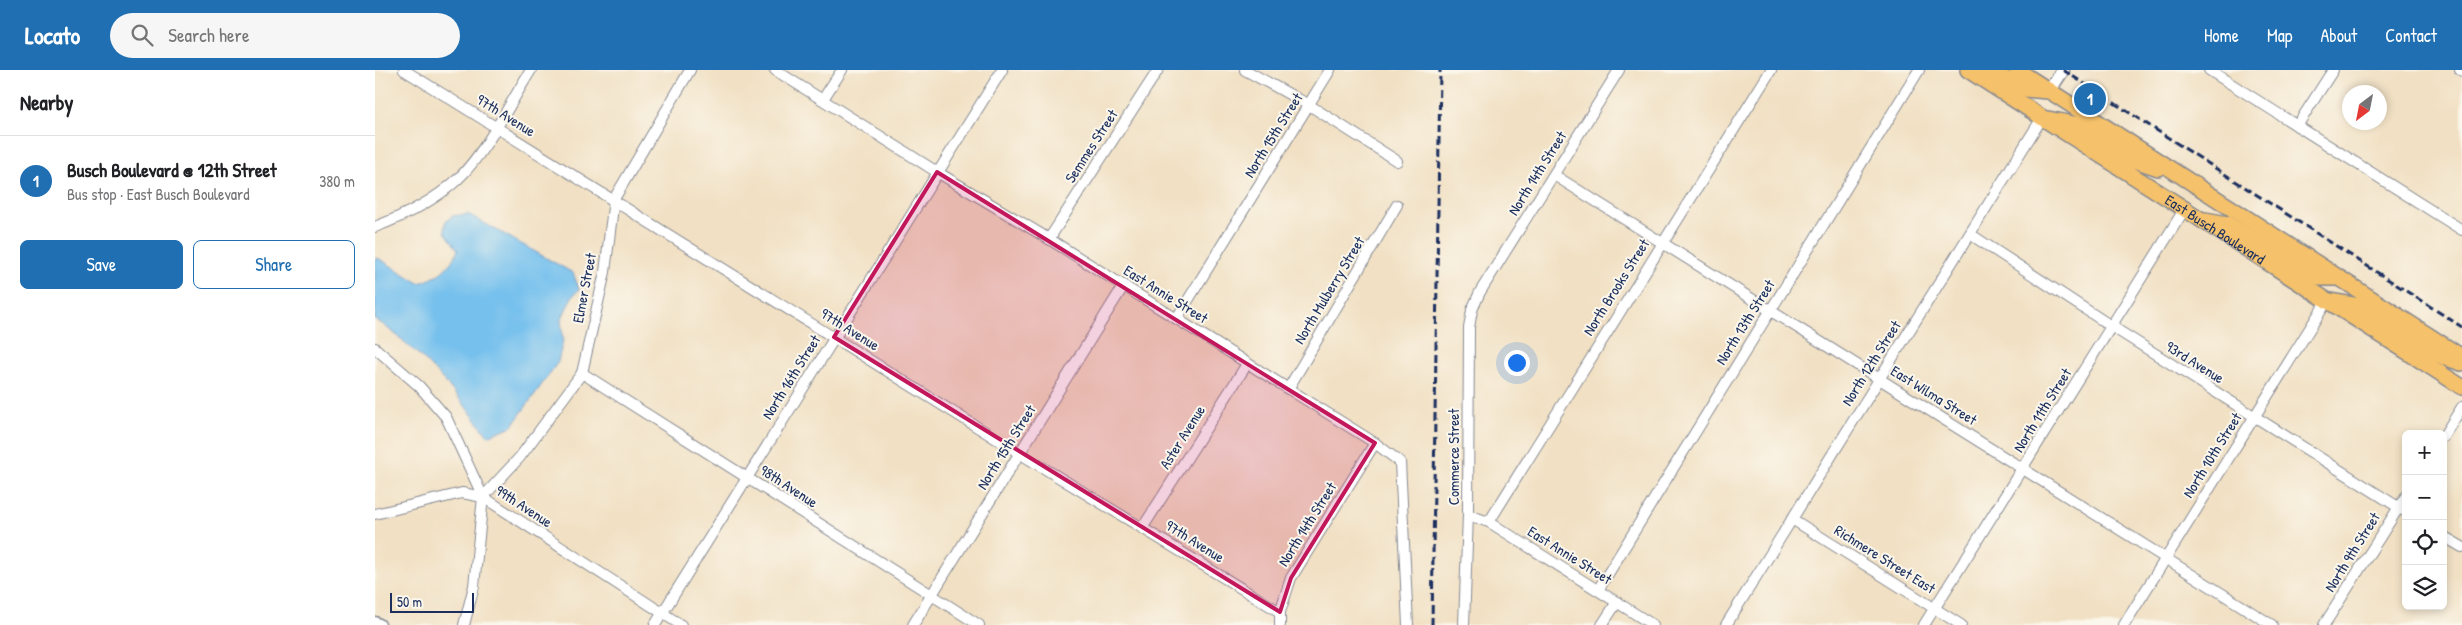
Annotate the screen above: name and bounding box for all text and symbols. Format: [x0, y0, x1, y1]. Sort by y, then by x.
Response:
search box [110, 13, 460, 58]
text: Locato [25, 19, 80, 51]
icon: search [128, 21, 156, 49]
text: Search here [168, 22, 249, 48]
text: Home [2204, 23, 2239, 48]
text: Map [2267, 23, 2292, 48]
text: About [2320, 23, 2357, 48]
text: Contact [2385, 23, 2437, 48]
pin: 1 [2074, 80, 2106, 118]
north arrow [2342, 85, 2387, 130]
text: Nearby [20, 88, 73, 117]
street label: North 15th Street [1239, 88, 1308, 181]
street label: 97th Avenue [472, 89, 540, 141]
street label: Semmes Street [1059, 105, 1123, 187]
street label: North 14th Street [1503, 126, 1572, 219]
text: Busch Boulevard @ 12th Street [67, 157, 277, 183]
text: 1 [33, 170, 39, 192]
text: 380 m [319, 170, 355, 192]
text: Bus stop · East Busch Boulevard [67, 183, 250, 205]
street label: East Busch Boulevard [2161, 189, 2270, 269]
street label: North Mulberry Street [1289, 232, 1370, 348]
street label: North Brooks Street [1578, 234, 1655, 339]
button: Save [20, 240, 183, 289]
button: Share [193, 240, 355, 289]
street label: Elmer Street [567, 250, 601, 325]
street label: East Annie Street [1120, 260, 1213, 329]
street label: North 13th Street [1710, 275, 1780, 369]
street label: 97th Avenue [816, 303, 884, 355]
street label: North 12th Street [1836, 316, 1906, 410]
street label: North 16th Street [757, 330, 826, 423]
street label: 93rd Avenue [2162, 336, 2228, 388]
your location [1504, 350, 1530, 376]
street label: East Wilma Street [1887, 360, 1982, 430]
street label: North 11th Street [2008, 363, 2077, 456]
street label: North 15th Street [972, 400, 1041, 493]
street label: Aster Avenue [1154, 401, 1210, 473]
street label: Commerce Street [1443, 408, 1464, 505]
street label: North 10th Street [2177, 408, 2247, 502]
map controls [2402, 430, 2447, 610]
button: + [2402, 430, 2447, 475]
street label: 98th Avenue [756, 460, 822, 513]
button: − [2402, 475, 2447, 520]
street label: North 14th Street [1273, 477, 1342, 570]
street label: 99th Avenue [491, 480, 557, 532]
street label: North 9th Street [2319, 508, 2385, 596]
street label: 97th Avenue [1161, 515, 1229, 567]
street label: Richmere Street East [1830, 519, 1940, 599]
button: locate [2402, 520, 2447, 565]
street label: East Annie Street [1524, 521, 1617, 590]
button: layers [2402, 565, 2447, 610]
scale bar [390, 590, 474, 613]
text: 50 m [397, 592, 422, 611]

